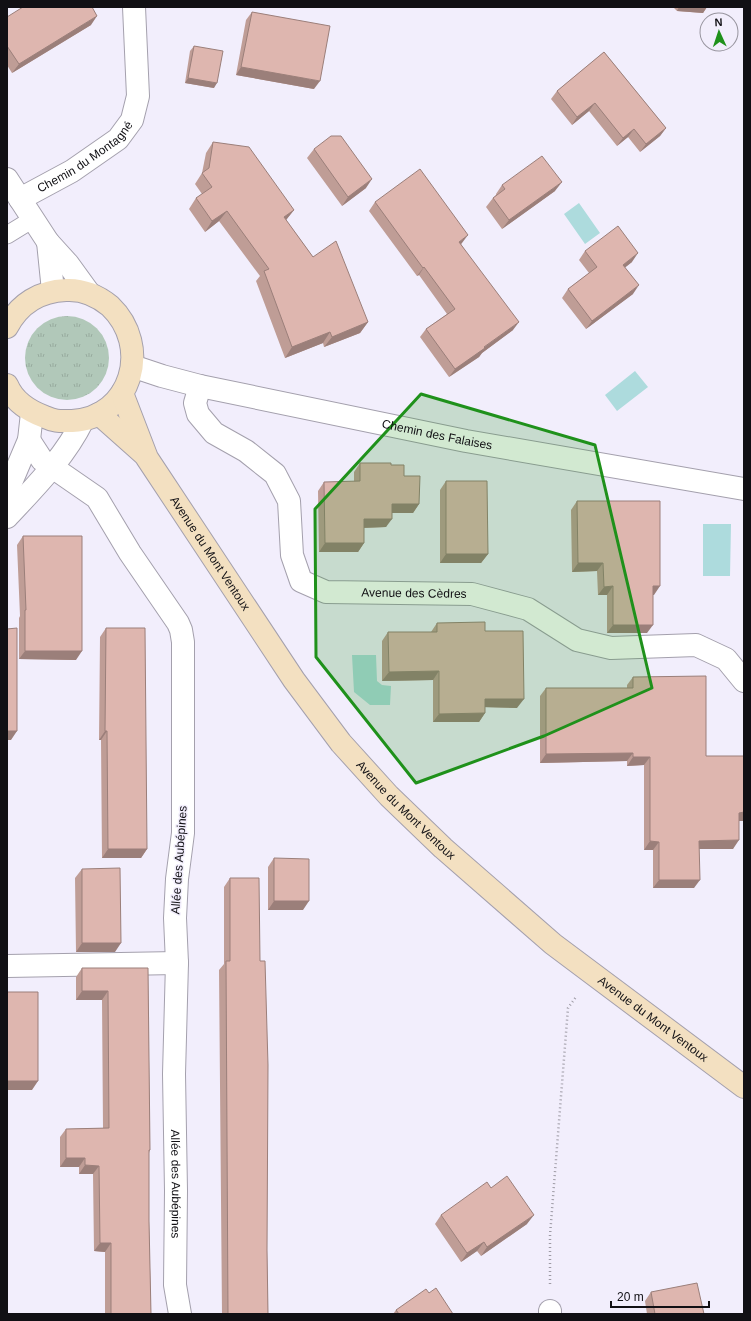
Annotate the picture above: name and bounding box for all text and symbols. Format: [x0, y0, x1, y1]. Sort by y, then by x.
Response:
north arrow [699, 12, 739, 52]
text: N [714, 16, 723, 28]
street label: Chemin du Montagné [35, 118, 136, 195]
street label: Chemin des Falaises [381, 417, 493, 452]
street label: Avenue du Mont Ventoux [167, 494, 253, 613]
street label: Avenue des Cèdres [361, 585, 467, 601]
street label: Avenue du Mont Ventoux [354, 758, 458, 863]
street label: Allée des Aubépines [168, 805, 190, 915]
street label: Avenue du Mont Ventoux [595, 973, 711, 1065]
street label: Allée des Aubépines [168, 1129, 183, 1238]
scale bar [611, 1283, 709, 1309]
text: 20 m [617, 1290, 644, 1304]

